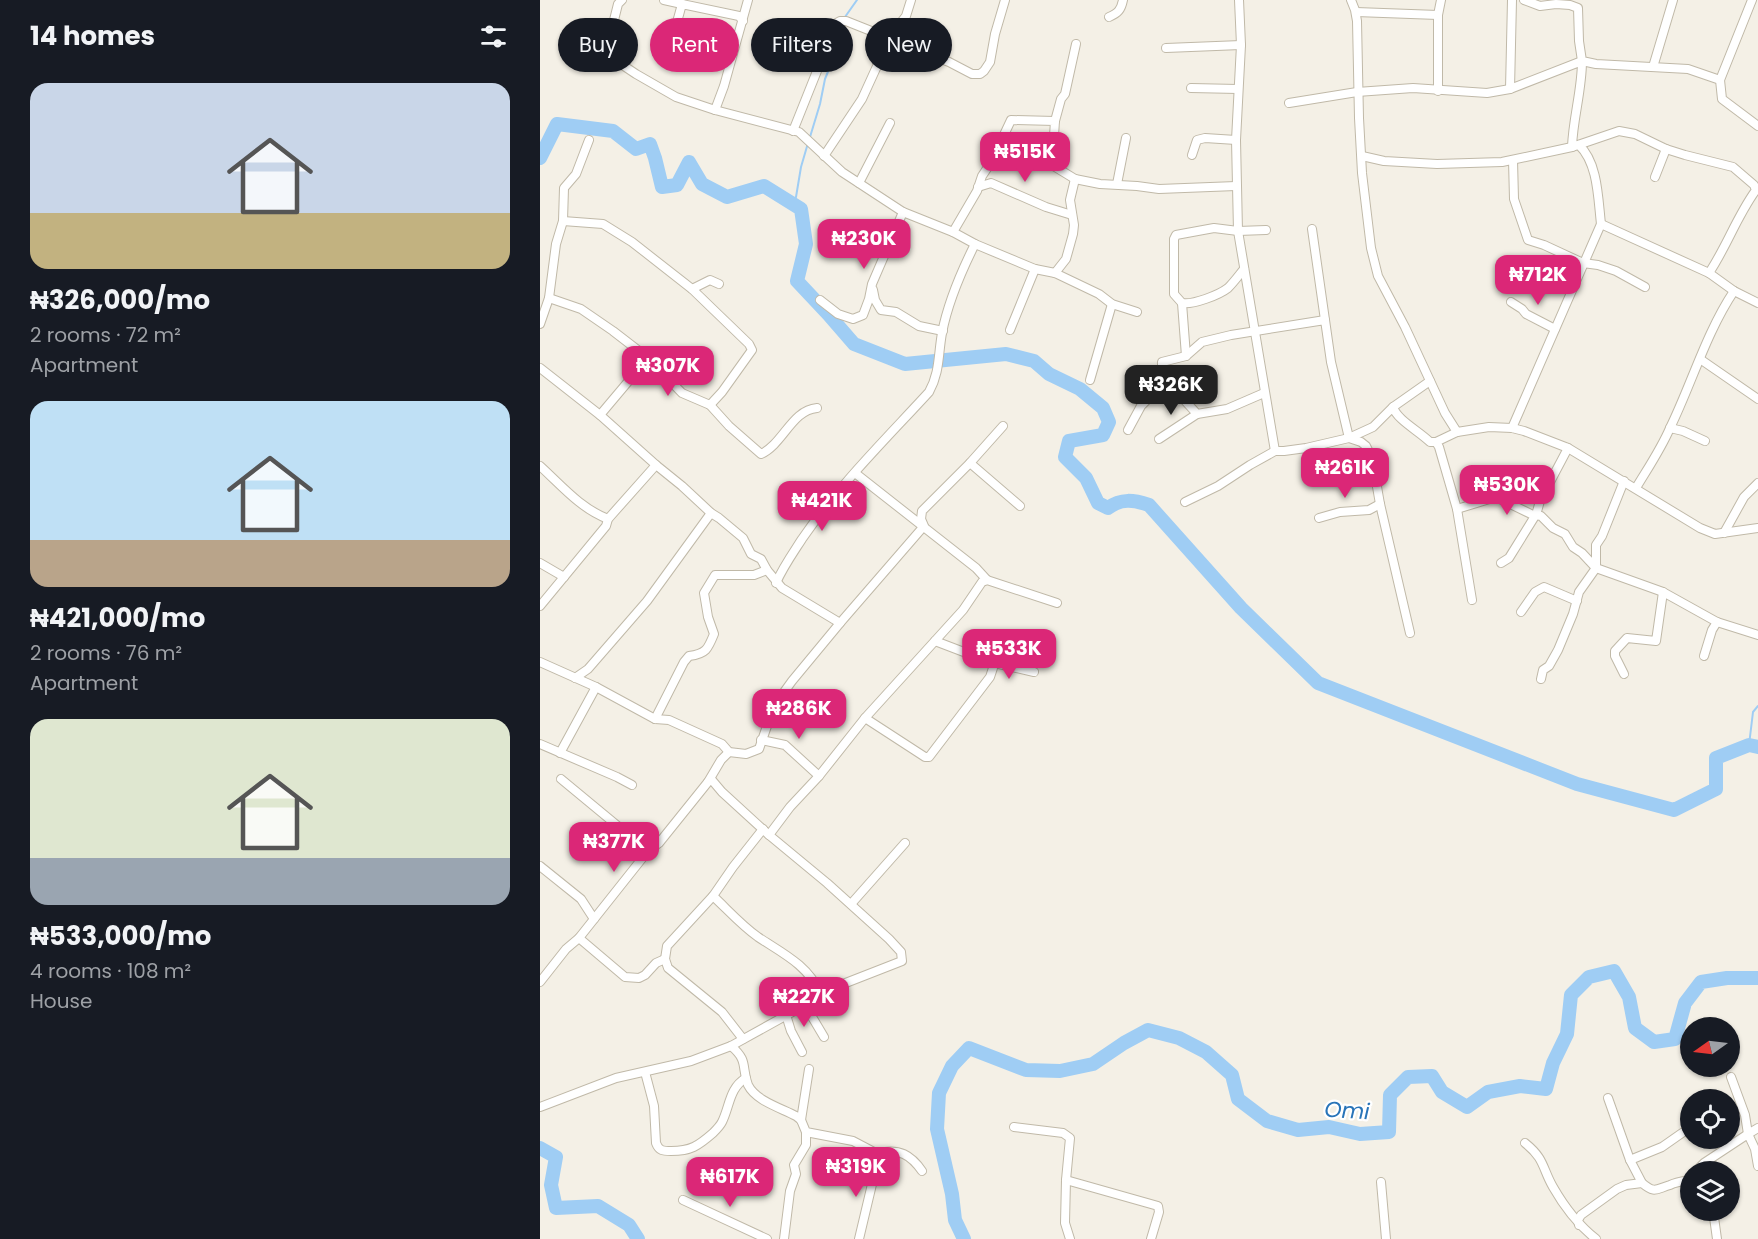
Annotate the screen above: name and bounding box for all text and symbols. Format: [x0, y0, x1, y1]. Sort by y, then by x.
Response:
text: 14 homes [30, 18, 155, 54]
chip: Buy [558, 18, 638, 72]
chip: Rent [650, 18, 739, 72]
chip: Filters [751, 18, 853, 72]
chip: New [865, 18, 952, 72]
icon: filters [477, 20, 510, 53]
icon: home [216, 122, 324, 230]
pin: ₦515K [983, 132, 1067, 183]
text: ₦515K [994, 137, 1056, 165]
pin: ₦230K [822, 219, 906, 270]
text: ₦230K [832, 224, 896, 252]
pin: ₦712K [1496, 255, 1580, 306]
text: ₦712K [1509, 260, 1567, 288]
text: ₦326,000/mo [30, 282, 210, 318]
text: 2 rooms · 72 m² [30, 321, 181, 349]
pin: ₦307K [626, 346, 710, 397]
text: Apartment [30, 351, 138, 379]
text: ₦307K [636, 351, 700, 379]
pin: ₦326K [1129, 365, 1213, 416]
text: ₦326K [1139, 370, 1203, 398]
icon: home [216, 440, 324, 548]
pin: ₦261K [1303, 448, 1387, 499]
text: ₦261K [1315, 453, 1375, 481]
pin: ₦530K [1465, 465, 1549, 516]
text: ₦530K [1474, 470, 1540, 498]
pin: ₦421K [780, 481, 864, 532]
text: ₦421K [792, 486, 852, 514]
text: ₦421,000/mo [30, 600, 205, 636]
pin: ₦533K [967, 629, 1051, 680]
text: ₦533K [976, 634, 1042, 662]
text: 2 rooms · 76 m² [30, 639, 182, 667]
text: Apartment [30, 669, 138, 697]
pin: ₦286K [757, 689, 841, 740]
text: ₦286K [766, 694, 832, 722]
icon: home [216, 758, 324, 866]
pin: ₦377K [572, 822, 656, 873]
text: ₦377K [583, 827, 645, 855]
text: ₦533,000/mo [30, 918, 211, 954]
text: 4 rooms · 108 m² [30, 957, 191, 985]
pin: ₦227K [762, 977, 846, 1028]
text: ₦227K [773, 982, 835, 1010]
text: House [30, 987, 92, 1015]
north arrow [1680, 1017, 1740, 1077]
map controls [1680, 1017, 1740, 1221]
button: locate [1680, 1089, 1740, 1149]
water label: Omi [1324, 1094, 1371, 1127]
pin: ₦319K [814, 1147, 898, 1198]
text: ₦319K [826, 1152, 886, 1180]
pin: ₦617K [688, 1157, 772, 1208]
button: layers [1680, 1161, 1740, 1221]
text: ₦617K [700, 1162, 760, 1190]

